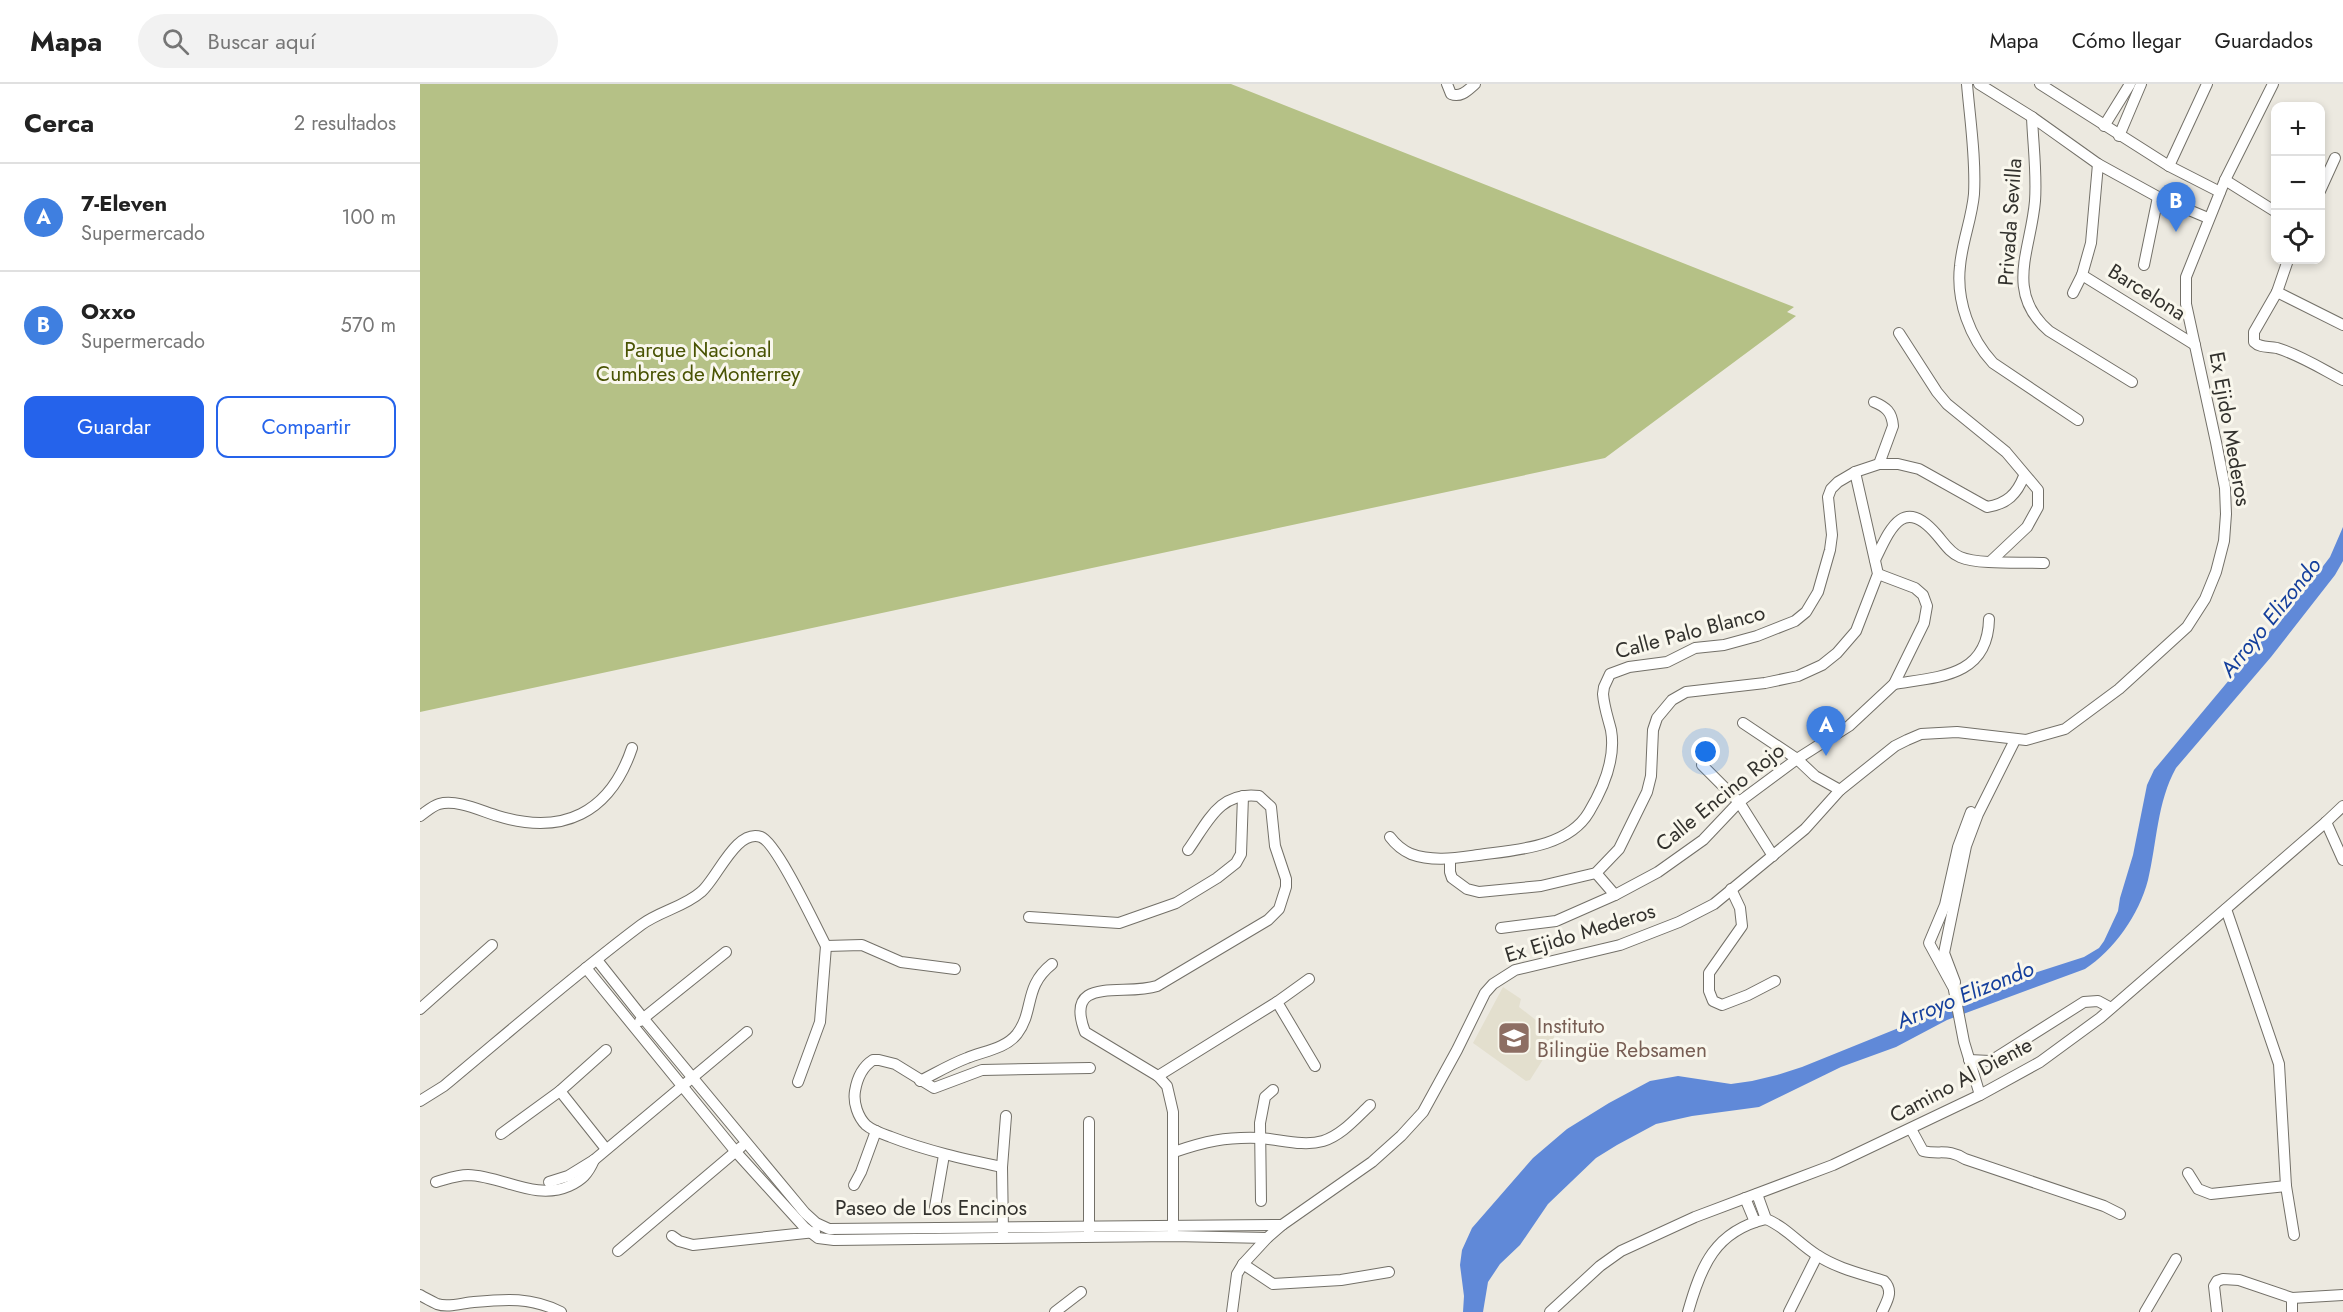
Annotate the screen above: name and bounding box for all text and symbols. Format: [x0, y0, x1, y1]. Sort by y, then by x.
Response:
search box [138, 14, 558, 68]
text: Mapa [30, 21, 102, 62]
icon: search [159, 25, 192, 58]
text: Buscar aquí [207, 25, 316, 57]
text: Mapa [1989, 26, 2039, 56]
text: Cómo llegar [2072, 26, 2181, 56]
text: Guardados [2214, 26, 2313, 56]
map controls [2271, 102, 2325, 264]
button: + [2271, 102, 2325, 156]
text: Cerca [24, 104, 94, 142]
text: 2 resultados [294, 109, 396, 138]
button: − [2271, 156, 2325, 210]
street label: Privada Sevilla [1991, 157, 2029, 287]
pin: B [2156, 182, 2196, 232]
text: 7-Eleven [81, 187, 167, 219]
text: A [36, 203, 51, 232]
text: 100 m [341, 203, 396, 232]
button: locate [2271, 210, 2325, 264]
text: Supermercado [81, 219, 205, 248]
street label: Barcelona [2102, 256, 2192, 328]
text: Oxxo [81, 295, 136, 327]
text: B [37, 311, 50, 340]
text: 570 m [341, 311, 396, 340]
text: Supermercado [81, 327, 205, 356]
park label: Parque Nacional Cumbres de Monterrey [596, 335, 801, 389]
street label: Ex Ejido Mederos [2202, 350, 2258, 508]
button: Guardar [24, 396, 204, 458]
button: Compartir [216, 396, 396, 458]
water label: Arroyo Elizondo [2211, 550, 2328, 684]
street label: Calle Palo Blanco [1612, 598, 1768, 666]
pin: A [1806, 706, 1846, 756]
street label: Calle Encino Rojo [1649, 736, 1791, 858]
your location [1691, 737, 1720, 766]
street label: Ex Ejido Mederos [1501, 896, 1659, 970]
water label: Arroyo Elizondo [1891, 952, 2039, 1036]
place label: Instituto Bilingüe Rebsamen [1537, 1011, 1707, 1065]
school or university icon: Instituto Bilingüe Rebsamen [1496, 1020, 1532, 1056]
street label: Camino Al Diente [1884, 1030, 2038, 1130]
street label: Paseo de Los Encinos [835, 1193, 1027, 1223]

